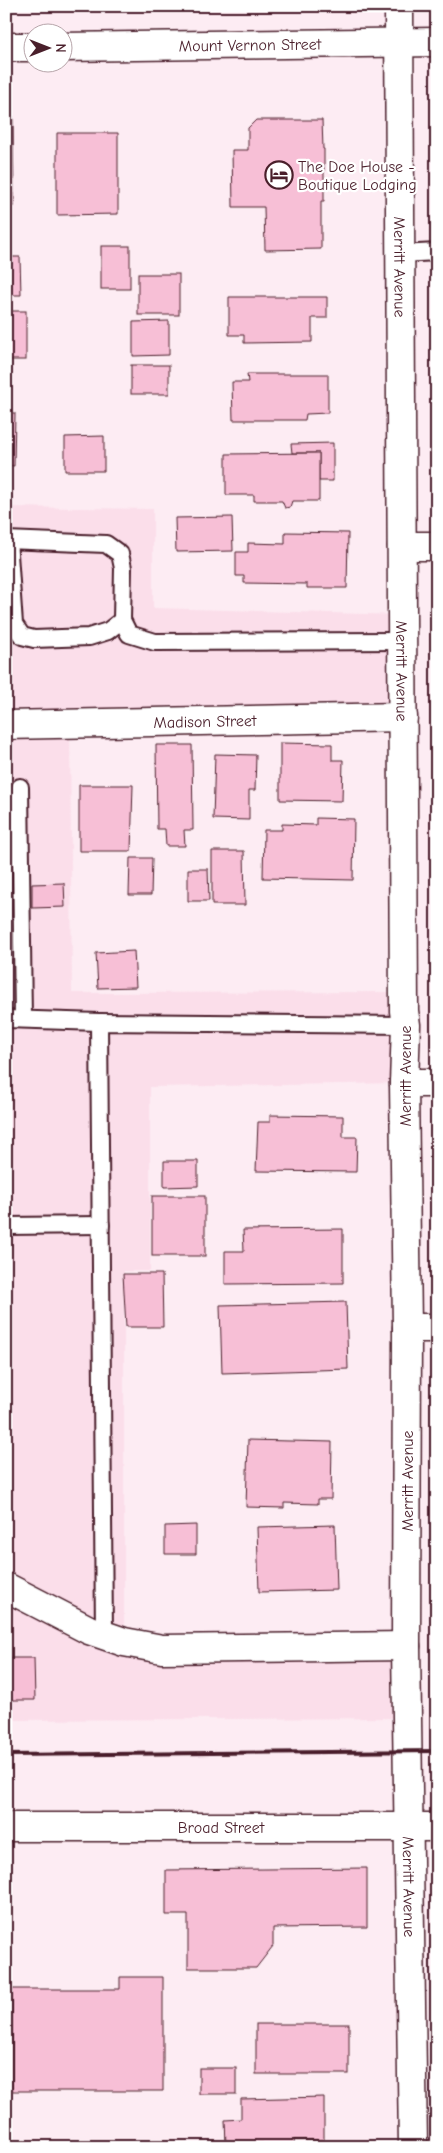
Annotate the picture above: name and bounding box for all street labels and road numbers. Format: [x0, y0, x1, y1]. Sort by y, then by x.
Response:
street label: Mount Vernon Street [179, 36, 322, 55]
street label: Merritt Avenue [390, 216, 409, 318]
street label: Merritt Avenue [392, 620, 411, 722]
street label: Madison Street [153, 712, 257, 732]
street label: Merritt Avenue [397, 1026, 415, 1126]
street label: Merritt Avenue [399, 1431, 417, 1531]
street label: Broad Street [178, 1819, 265, 1837]
street label: Merritt Avenue [399, 1836, 418, 1937]

